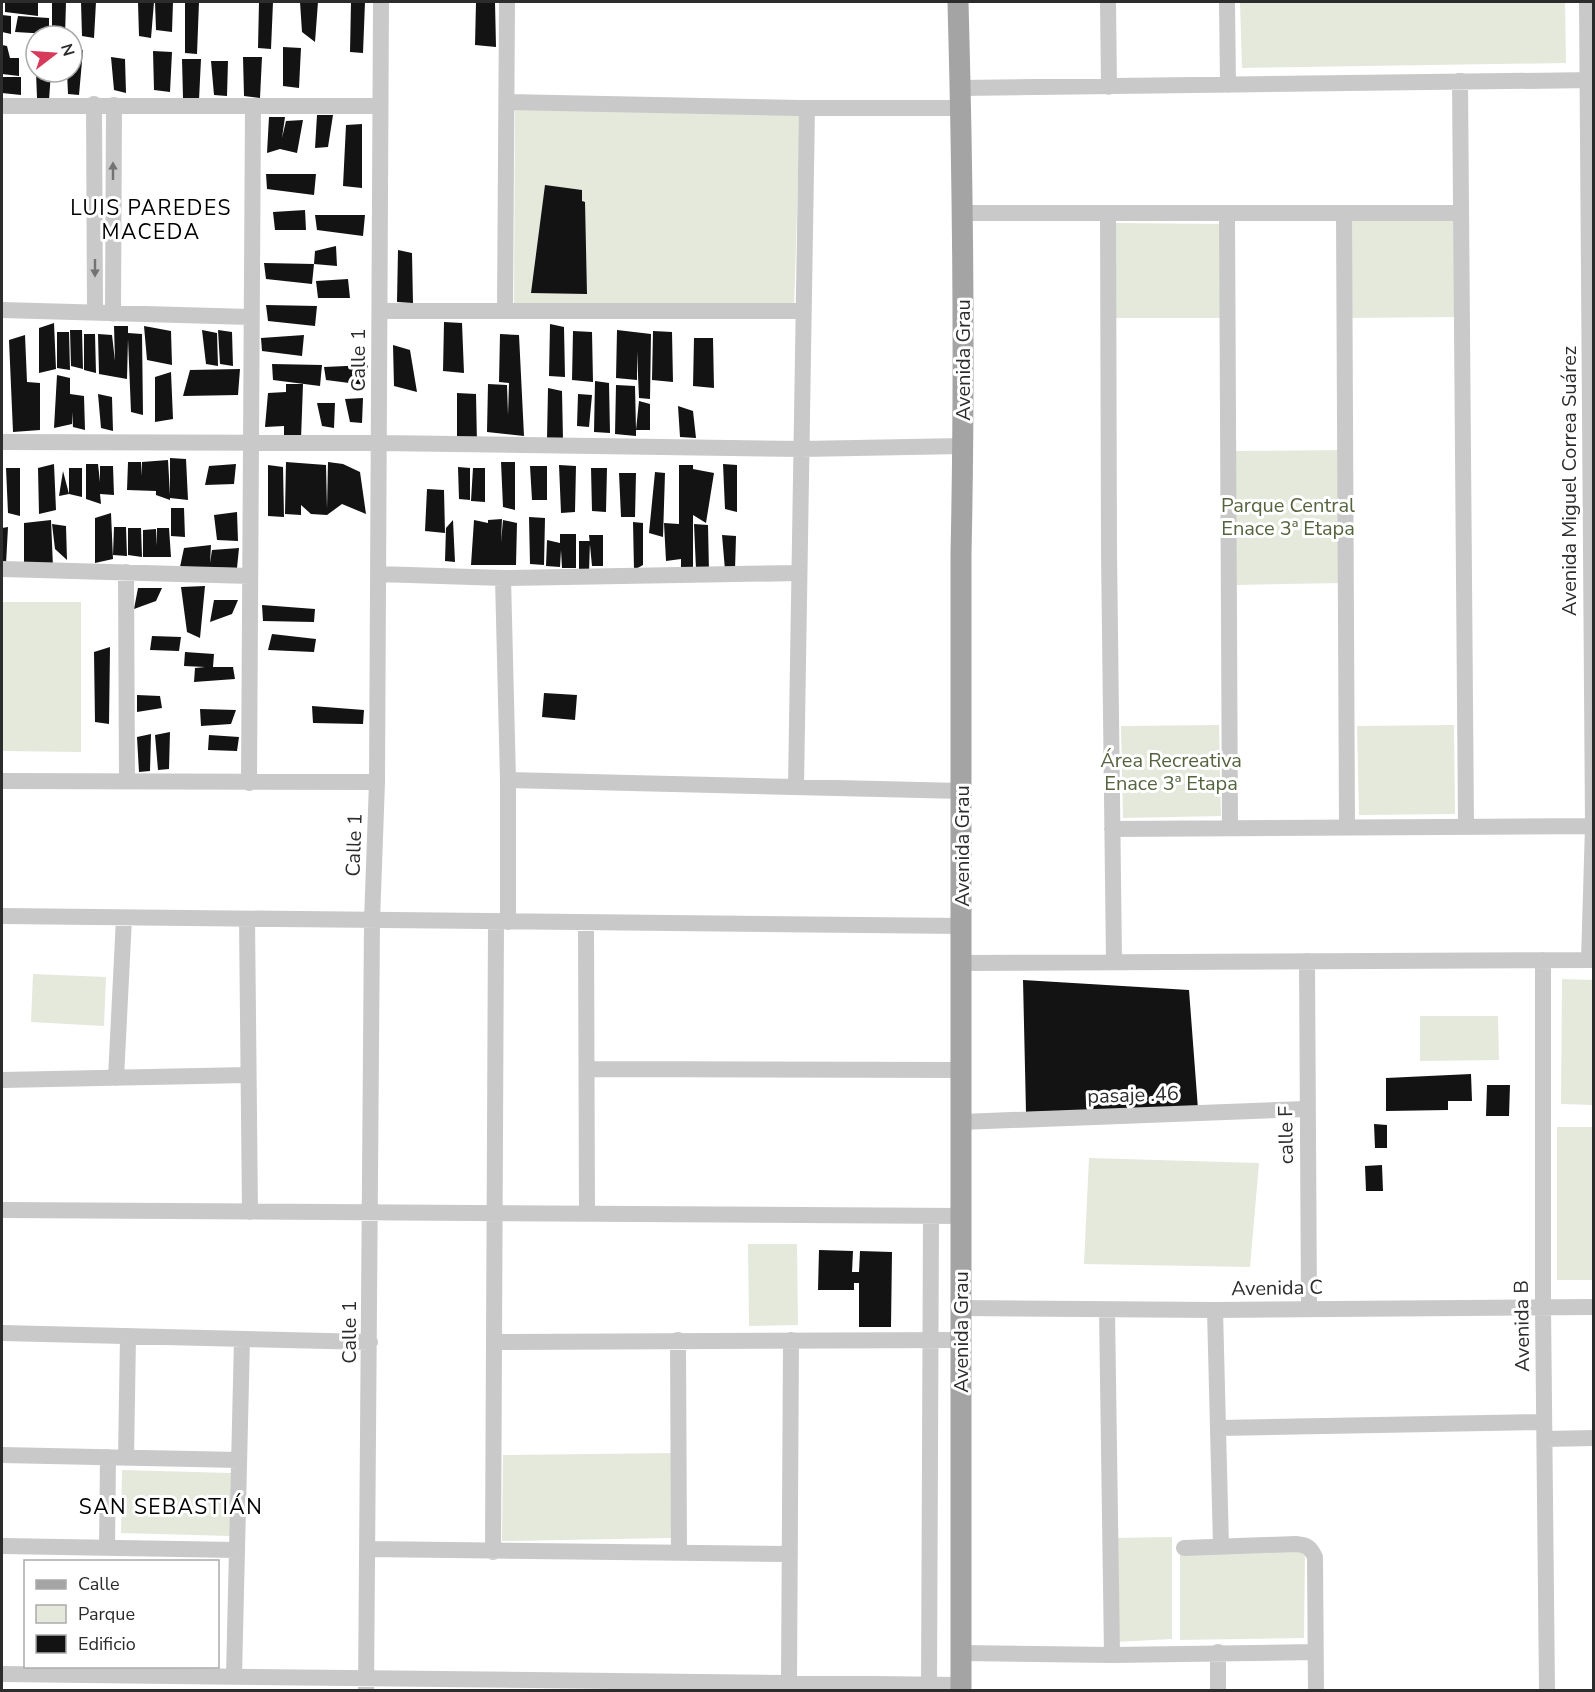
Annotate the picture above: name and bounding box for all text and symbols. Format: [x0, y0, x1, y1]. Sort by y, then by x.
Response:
north arrow [24, 24, 84, 84]
text: N [55, 41, 80, 59]
one-way arrow [108, 162, 118, 181]
district label: LUIS PAREDES MACEDA [70, 194, 232, 246]
one-way arrow [91, 258, 100, 277]
street label: Avenida Grau [950, 299, 977, 421]
street label: Calle 1 [345, 328, 372, 392]
street label: Avenida Miguel Correa Suárez [1556, 346, 1583, 616]
park label: Parque Central Enace 3ª Etapa [1221, 492, 1355, 542]
park label: Área Recreativa Enace 3ª Etapa [1100, 747, 1242, 797]
street label: Avenida Grau [949, 785, 976, 907]
street label: Calle 1 [339, 813, 369, 877]
street label: pasaje .46 [1087, 1080, 1179, 1110]
street label: calle F [1272, 1106, 1300, 1164]
street label: Avenida Grau [948, 1271, 975, 1393]
street label: Avenida C [1231, 1274, 1323, 1302]
street label: Avenida B [1508, 1280, 1536, 1372]
street label: Calle 1 [336, 1300, 363, 1364]
district label: SAN SEBASTIÁN [79, 1493, 263, 1521]
legend [24, 1560, 219, 1668]
text: Calle [78, 1572, 120, 1596]
text: Parque [78, 1602, 135, 1626]
text: Edificio [78, 1632, 136, 1656]

